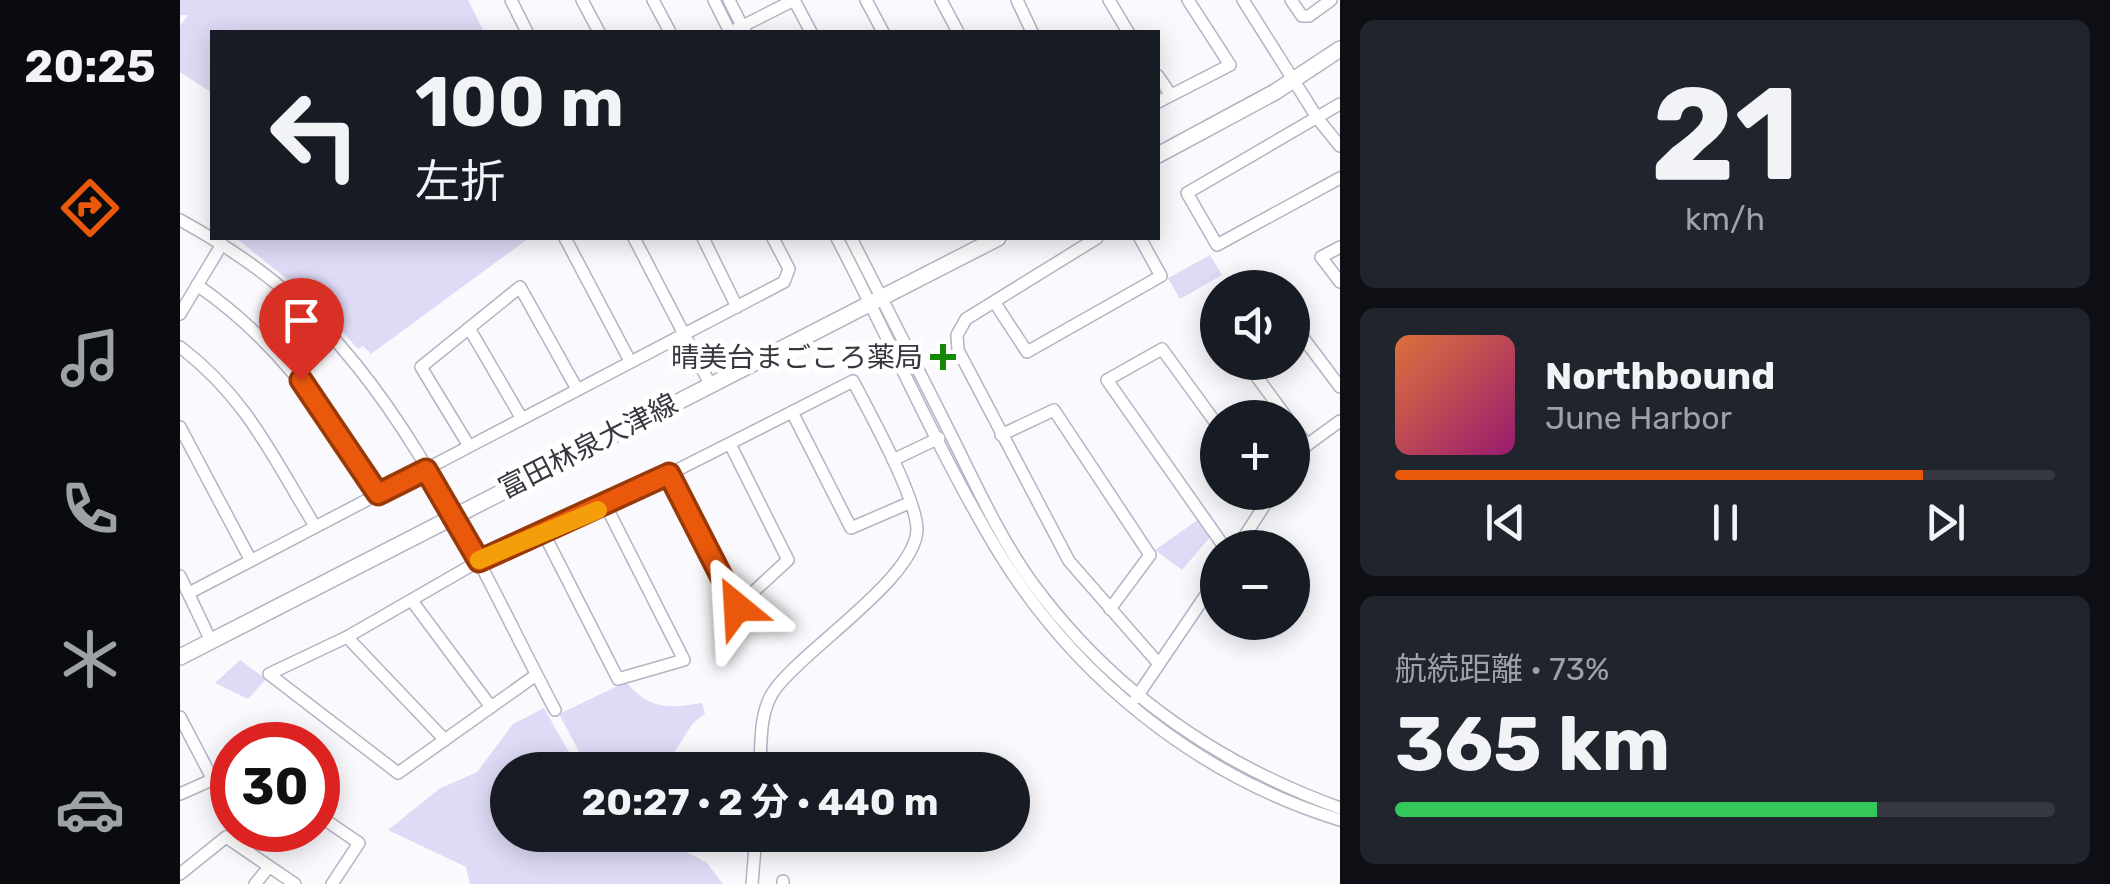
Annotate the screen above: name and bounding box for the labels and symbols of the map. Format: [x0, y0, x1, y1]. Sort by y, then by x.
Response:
pin [259, 278, 344, 381]
place label: 晴美台まごころ薬局 [671, 341, 923, 374]
marker: 晴美台まごころ薬局 [932, 346, 954, 368]
street label: 富田林泉大津線 [493, 387, 683, 505]
position arrow [685, 555, 789, 659]
speed limit sign: 30 [210, 722, 340, 852]

